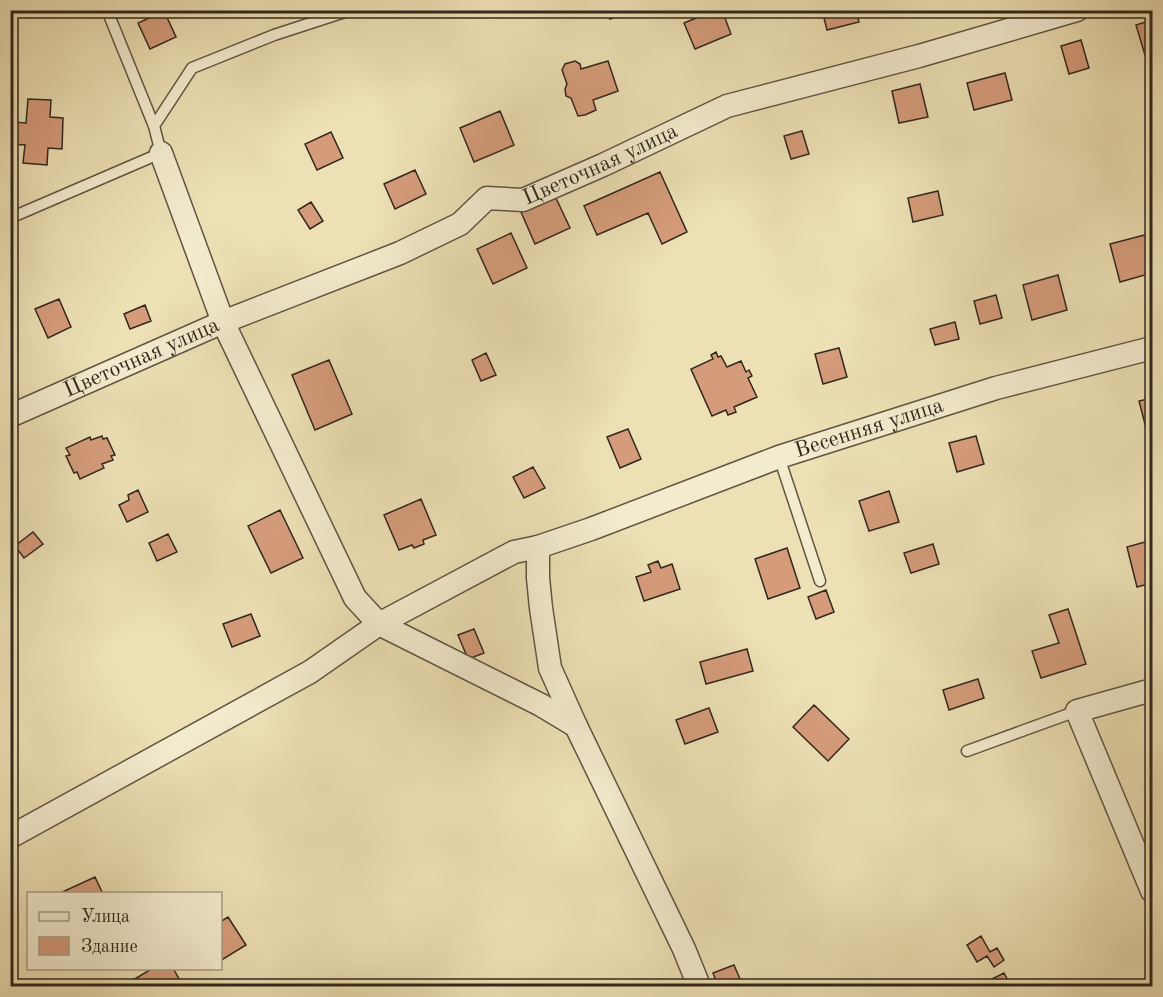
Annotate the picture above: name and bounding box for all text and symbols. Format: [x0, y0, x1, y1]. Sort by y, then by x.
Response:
street label: Цветочная улица [520, 120, 681, 210]
street label: Цветочная улица [61, 314, 223, 402]
street label: Весенняя улица [792, 394, 946, 462]
legend [27, 892, 222, 970]
text: Улица [81, 908, 130, 926]
text: Здание [81, 938, 138, 956]

